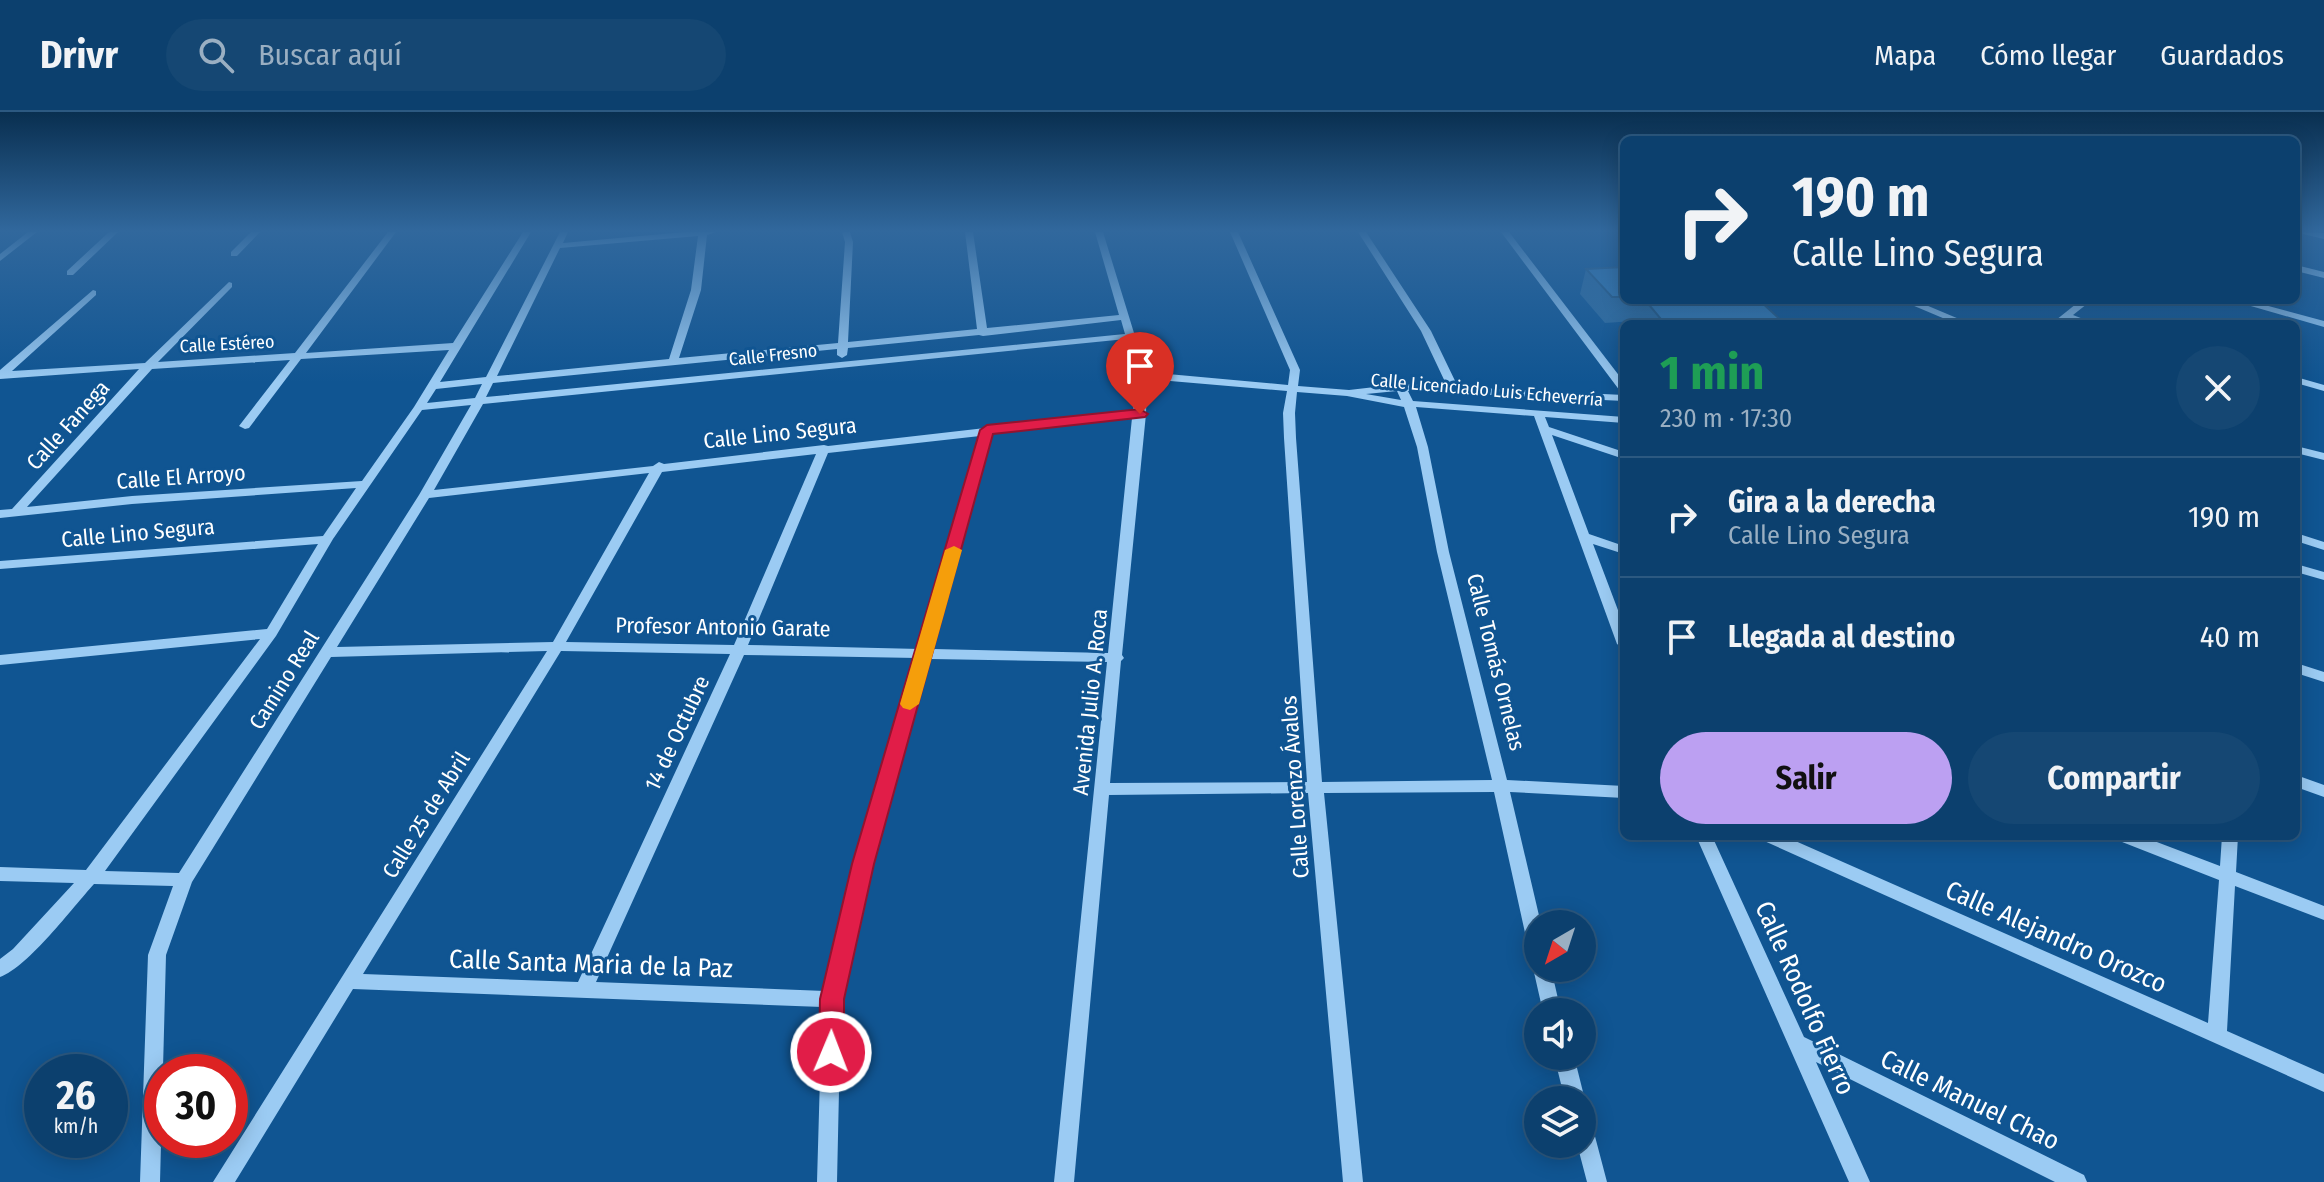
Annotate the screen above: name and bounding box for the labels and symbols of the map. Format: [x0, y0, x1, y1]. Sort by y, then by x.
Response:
street label: Calle Estéreo [179, 331, 275, 357]
pin [1106, 332, 1174, 414]
street label: Calle Fresno [728, 339, 818, 371]
street label: Calle Licenciado Luis Echeverría [1370, 369, 1604, 411]
street label: Calle Fanega [21, 375, 115, 475]
street label: Calle Lino Segura [702, 412, 858, 454]
street label: Calle El Arroyo [116, 459, 246, 495]
street label: Calle Lino Segura [60, 513, 216, 553]
street label: Calle Tomás Ornelas [1461, 571, 1531, 753]
street label: Avenida Julio A. Roca [1067, 607, 1113, 797]
street label: Profesor Antonio Garate [615, 612, 831, 642]
street label: Camino Real [243, 626, 325, 734]
street label: 14 de Octubre [639, 671, 715, 795]
street label: Calle Lorenzo Ávalos [1275, 695, 1315, 879]
street label: Calle 25 de Abril [376, 747, 476, 883]
street label: Calle Alejandro Orozco [1941, 874, 2171, 1000]
street label: Calle Rodolfo Fierro [1748, 896, 1862, 1100]
north arrow [1524, 910, 1596, 982]
street label: Calle Santa Maria de la Paz [449, 944, 733, 984]
position arrow [789, 1010, 873, 1094]
street label: Calle Manuel Chao [1875, 1043, 2065, 1157]
speed limit sign: 30 [144, 1054, 248, 1158]

